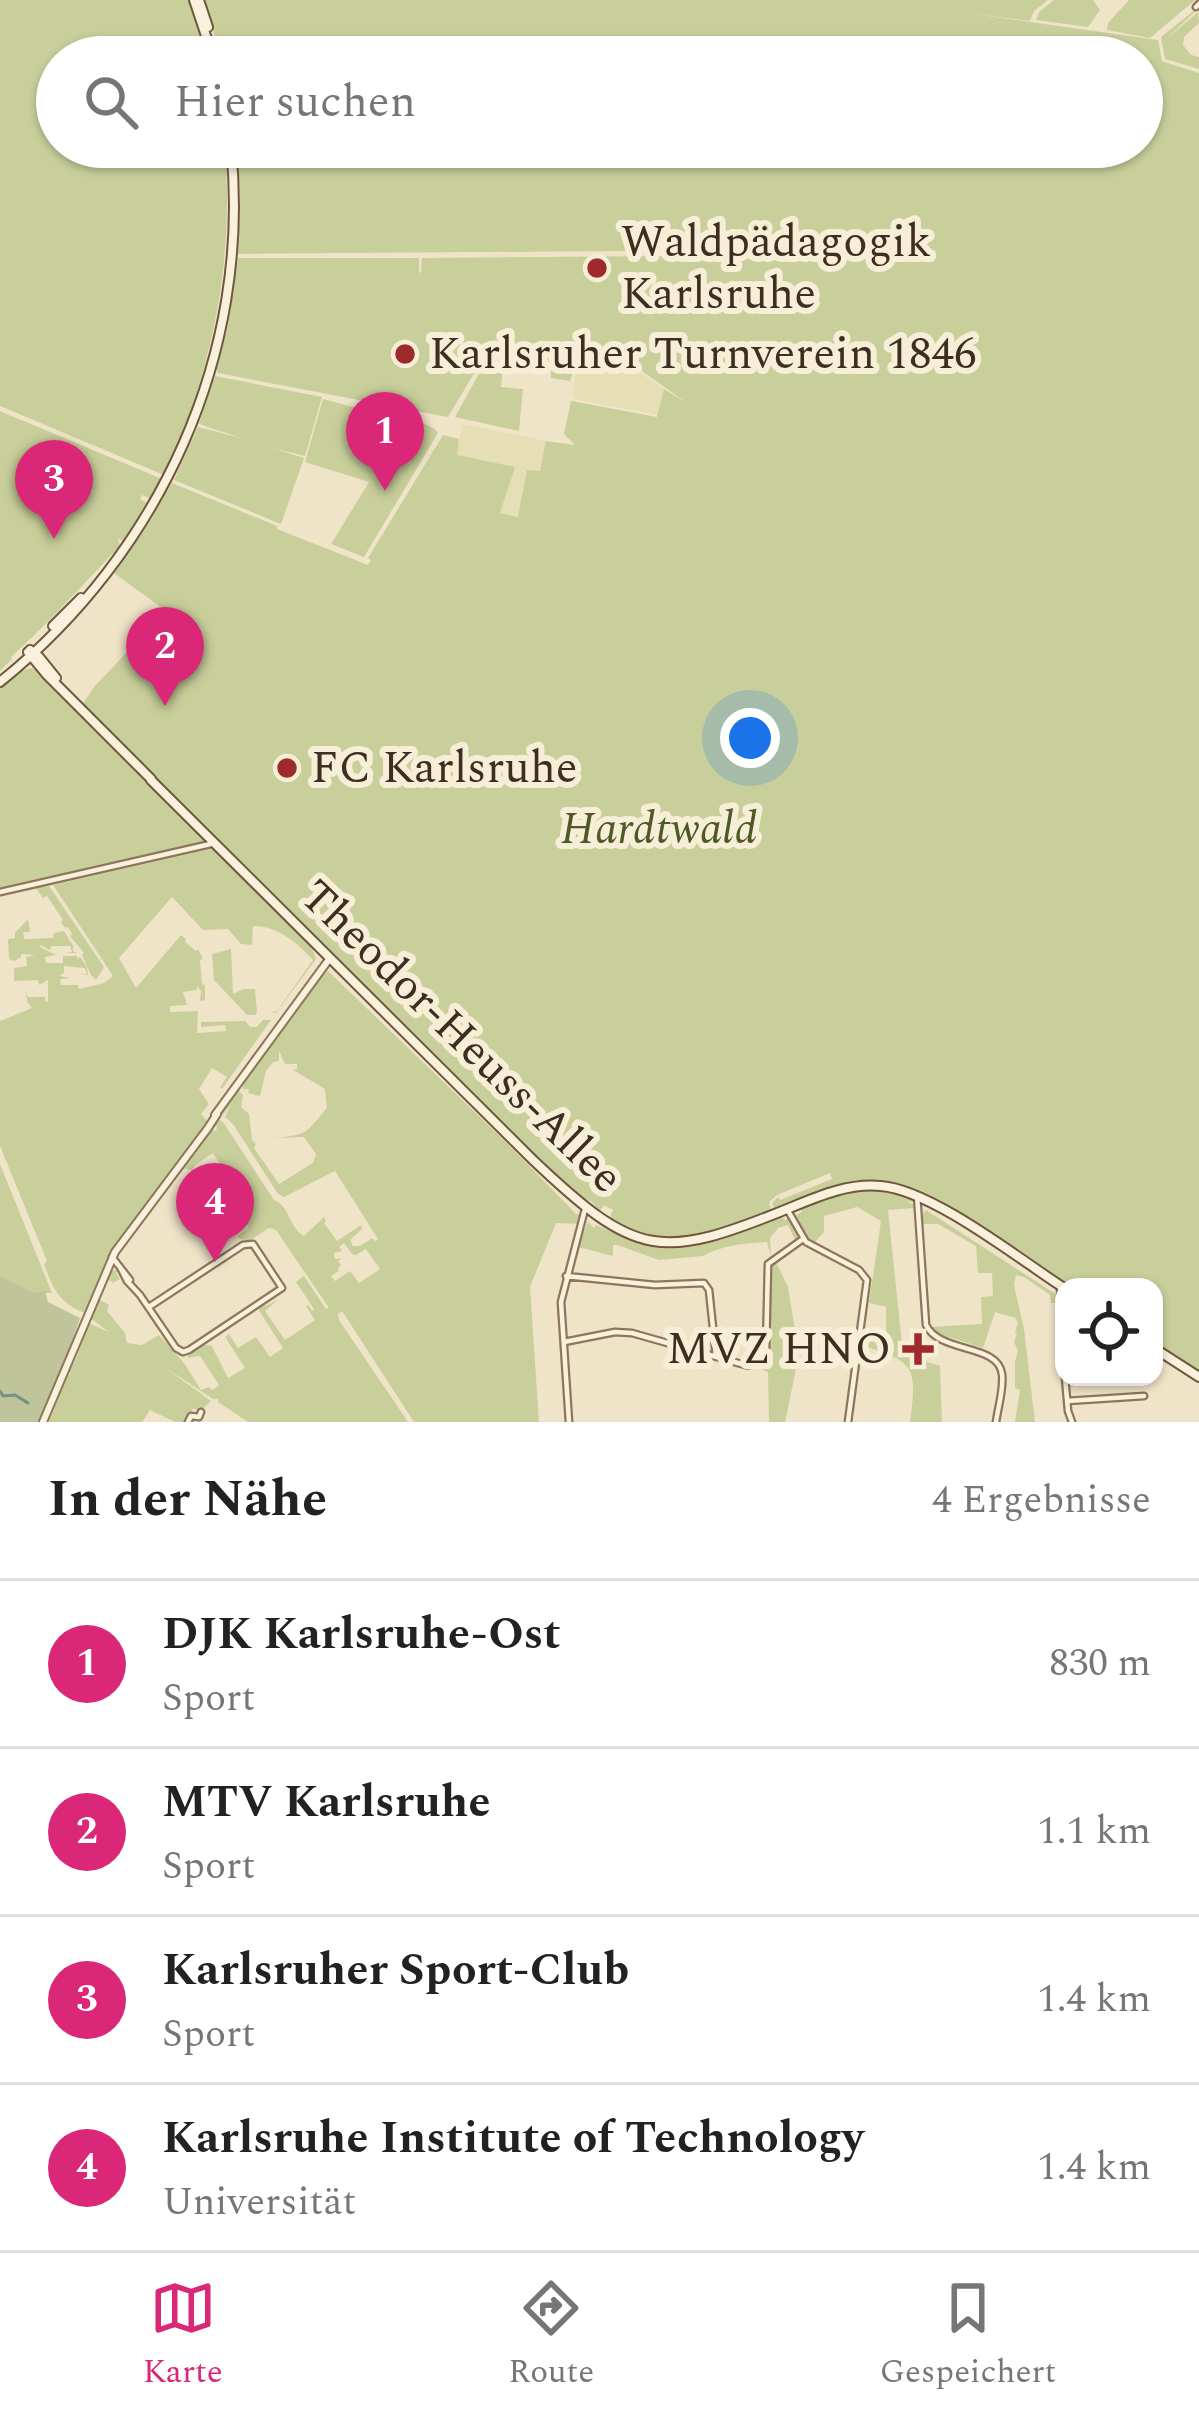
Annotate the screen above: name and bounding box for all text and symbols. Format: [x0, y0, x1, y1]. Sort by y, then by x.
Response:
search box [36, 36, 1163, 168]
text: Hier suchen [174, 68, 416, 137]
icon: search [78, 69, 144, 135]
place label: Waldpädagogik Karlsruhe [621, 208, 931, 329]
marker: Waldpädagogik Karlsruhe [584, 255, 610, 281]
place label: Karlsruher Turnverein 1846 [429, 320, 976, 389]
marker: Karlsruher Turnverein 1846 [392, 341, 418, 367]
pin: 1 [346, 392, 424, 491]
pin: 3 [15, 440, 93, 539]
pin: 2 [126, 607, 204, 706]
your location [720, 708, 780, 768]
place label: FC Karlsruhe [311, 734, 578, 803]
marker: FC Karlsruhe [274, 755, 300, 781]
park label: Hardtwald [561, 795, 757, 864]
street label: Theodor-Heuss-Allee [283, 864, 639, 1210]
pin: 4 [176, 1163, 254, 1262]
map controls [1055, 1278, 1163, 1386]
button: locate [1055, 1278, 1163, 1386]
place label: MVZ HNO [666, 1315, 891, 1384]
marker: MVZ HNO [902, 1333, 934, 1365]
text: In der Nähe [48, 1461, 327, 1539]
text: 4 Ergebnisse [932, 1471, 1151, 1530]
text: DJK Karlsruhe-Ost [162, 1600, 561, 1669]
text: 1 [76, 1634, 98, 1693]
text: 830 m [1049, 1634, 1151, 1693]
text: Sport [162, 1669, 255, 1728]
text: MTV Karlsruhe [162, 1768, 491, 1837]
text: 2 [76, 1802, 98, 1861]
text: 1.1 km [1037, 1802, 1151, 1861]
text: Sport [162, 1837, 255, 1896]
text: Karlsruher Sport-Club [162, 1936, 629, 2005]
text: 3 [76, 1970, 98, 2029]
text: 1.4 km [1037, 1970, 1151, 2029]
text: Sport [162, 2005, 255, 2064]
text: Karlsruhe Institute of Technology [162, 2104, 864, 2173]
text: 4 [76, 2138, 98, 2197]
text: 1.4 km [1037, 2138, 1151, 2197]
text: Universität [162, 2173, 356, 2232]
tab: Karte [143, 2275, 223, 2397]
tab: Route [508, 2275, 594, 2397]
tab: Gespeichert [880, 2275, 1056, 2397]

